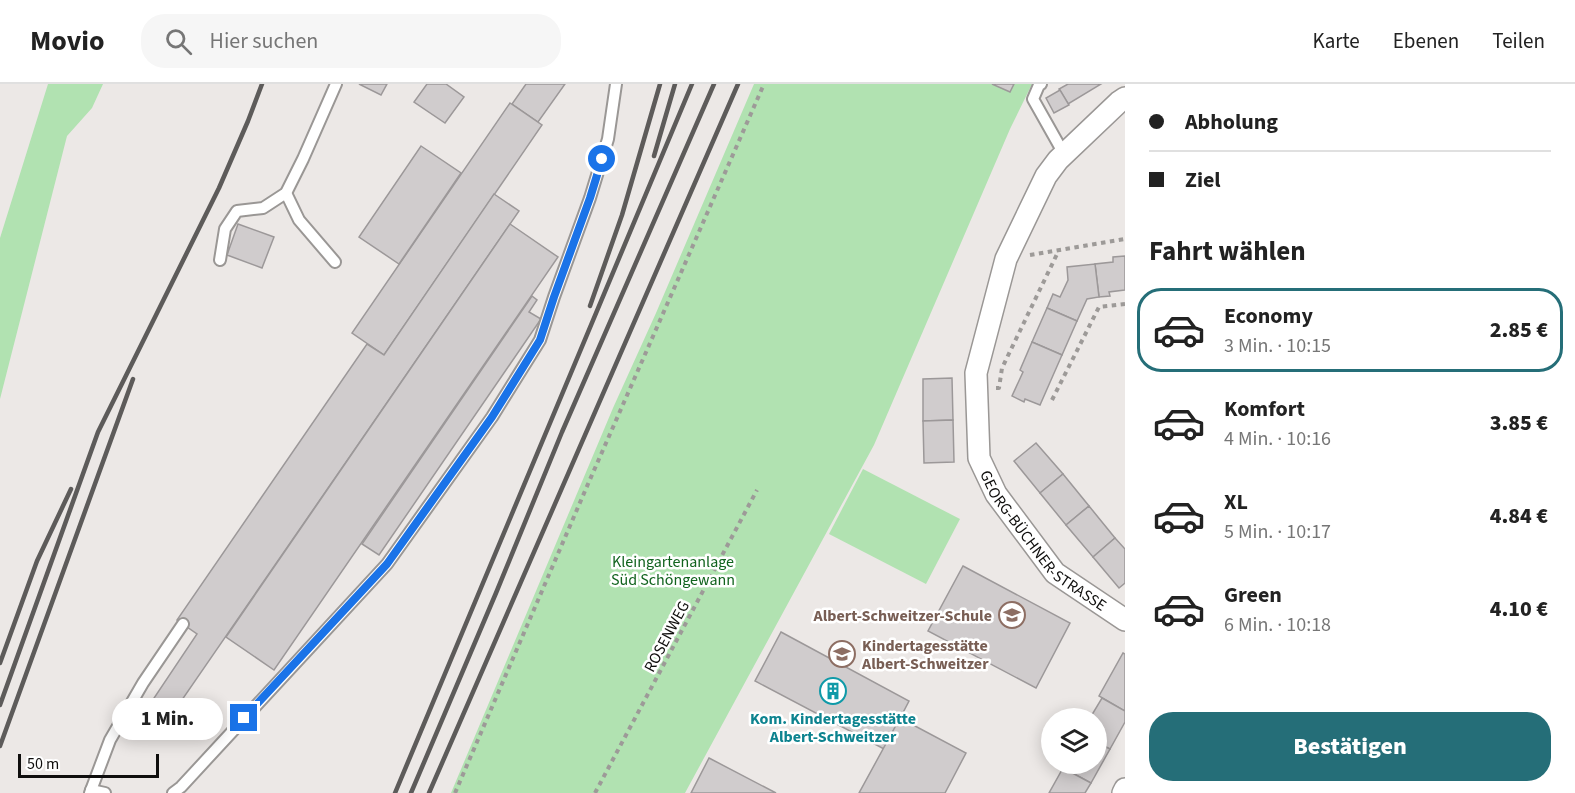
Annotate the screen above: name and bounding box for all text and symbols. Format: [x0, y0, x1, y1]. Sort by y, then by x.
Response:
search box [141, 14, 561, 68]
text: Movio [30, 21, 105, 61]
icon: search [162, 25, 195, 58]
text: Hier suchen [210, 25, 318, 57]
text: Karte [1313, 26, 1360, 56]
text: Ebenen [1393, 26, 1459, 56]
text: Teilen [1492, 26, 1545, 56]
text: Abholung [1185, 106, 1278, 138]
route start [588, 145, 615, 172]
text: Ziel [1185, 164, 1221, 196]
text: Fahrt wählen [1149, 232, 1306, 271]
text: Economy [1224, 300, 1313, 332]
icon: car [1152, 303, 1206, 357]
text: 2.85 € [1490, 314, 1548, 346]
text: 3 Min. · 10:15 [1224, 332, 1331, 360]
text: Komfort [1224, 393, 1305, 425]
icon: car [1152, 396, 1206, 450]
text: 3.85 € [1490, 407, 1548, 439]
text: 4 Min. · 10:16 [1224, 425, 1331, 453]
street label: GEORG-BÜCHNER-STRASSE [974, 467, 1111, 617]
text: XL [1224, 486, 1248, 518]
icon: car [1152, 489, 1206, 543]
text: 4.84 € [1490, 500, 1548, 532]
text: 5 Min. · 10:17 [1224, 518, 1331, 546]
park label: Kleingartenanlage Süd Schöngewann [611, 551, 735, 591]
text: Green [1224, 579, 1282, 611]
icon: car [1152, 582, 1206, 636]
text: 4.10 € [1490, 593, 1548, 625]
street label: ROSENWEG [639, 597, 695, 676]
school or university icon: Albert-Schweitzer-Schule [997, 600, 1027, 630]
place label: Albert-Schweitzer-Schule [813, 605, 992, 627]
text: 6 Min. · 10:18 [1224, 611, 1331, 639]
place label: Kindertagesstätte Albert-Schweitzer [861, 635, 989, 675]
school or university icon: Kindertagesstätte Albert-Schweitzer [827, 639, 857, 669]
building icon: Kom. Kindertagesstätte Albert-Schweitzer [818, 676, 848, 706]
callout: 1 Min. [112, 697, 223, 739]
route end [230, 704, 257, 731]
text: 1 Min. [141, 705, 194, 733]
place label: Kom. Kindertagesstätte Albert-Schweitzer [750, 708, 916, 748]
map controls [1041, 708, 1107, 774]
button: layers [1041, 708, 1107, 774]
button: Bestätigen [1149, 712, 1551, 781]
scale bar [18, 751, 159, 778]
text: 50 m [27, 753, 59, 775]

